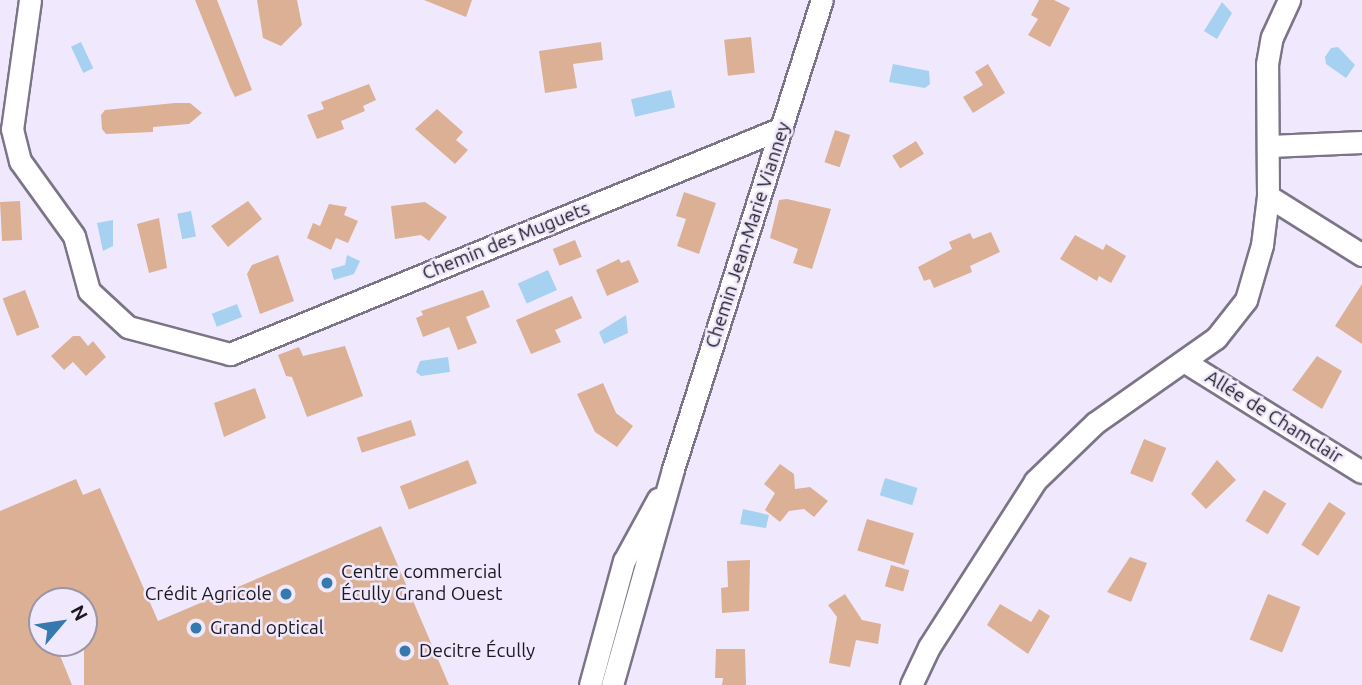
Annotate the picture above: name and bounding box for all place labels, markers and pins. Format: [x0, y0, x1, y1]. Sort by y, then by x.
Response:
place label: Centre commercial Écully Grand Ouest [341, 561, 502, 605]
marker: Centre commercial Écully Grand Ouest [319, 575, 335, 591]
place label: Crédit Agricole [145, 583, 272, 605]
marker: Crédit Agricole [278, 586, 294, 602]
place label: Grand optical [210, 617, 324, 639]
marker: Grand optical [188, 620, 204, 636]
place label: Decitre Écully [419, 640, 535, 662]
marker: Decitre Écully [397, 643, 413, 659]

